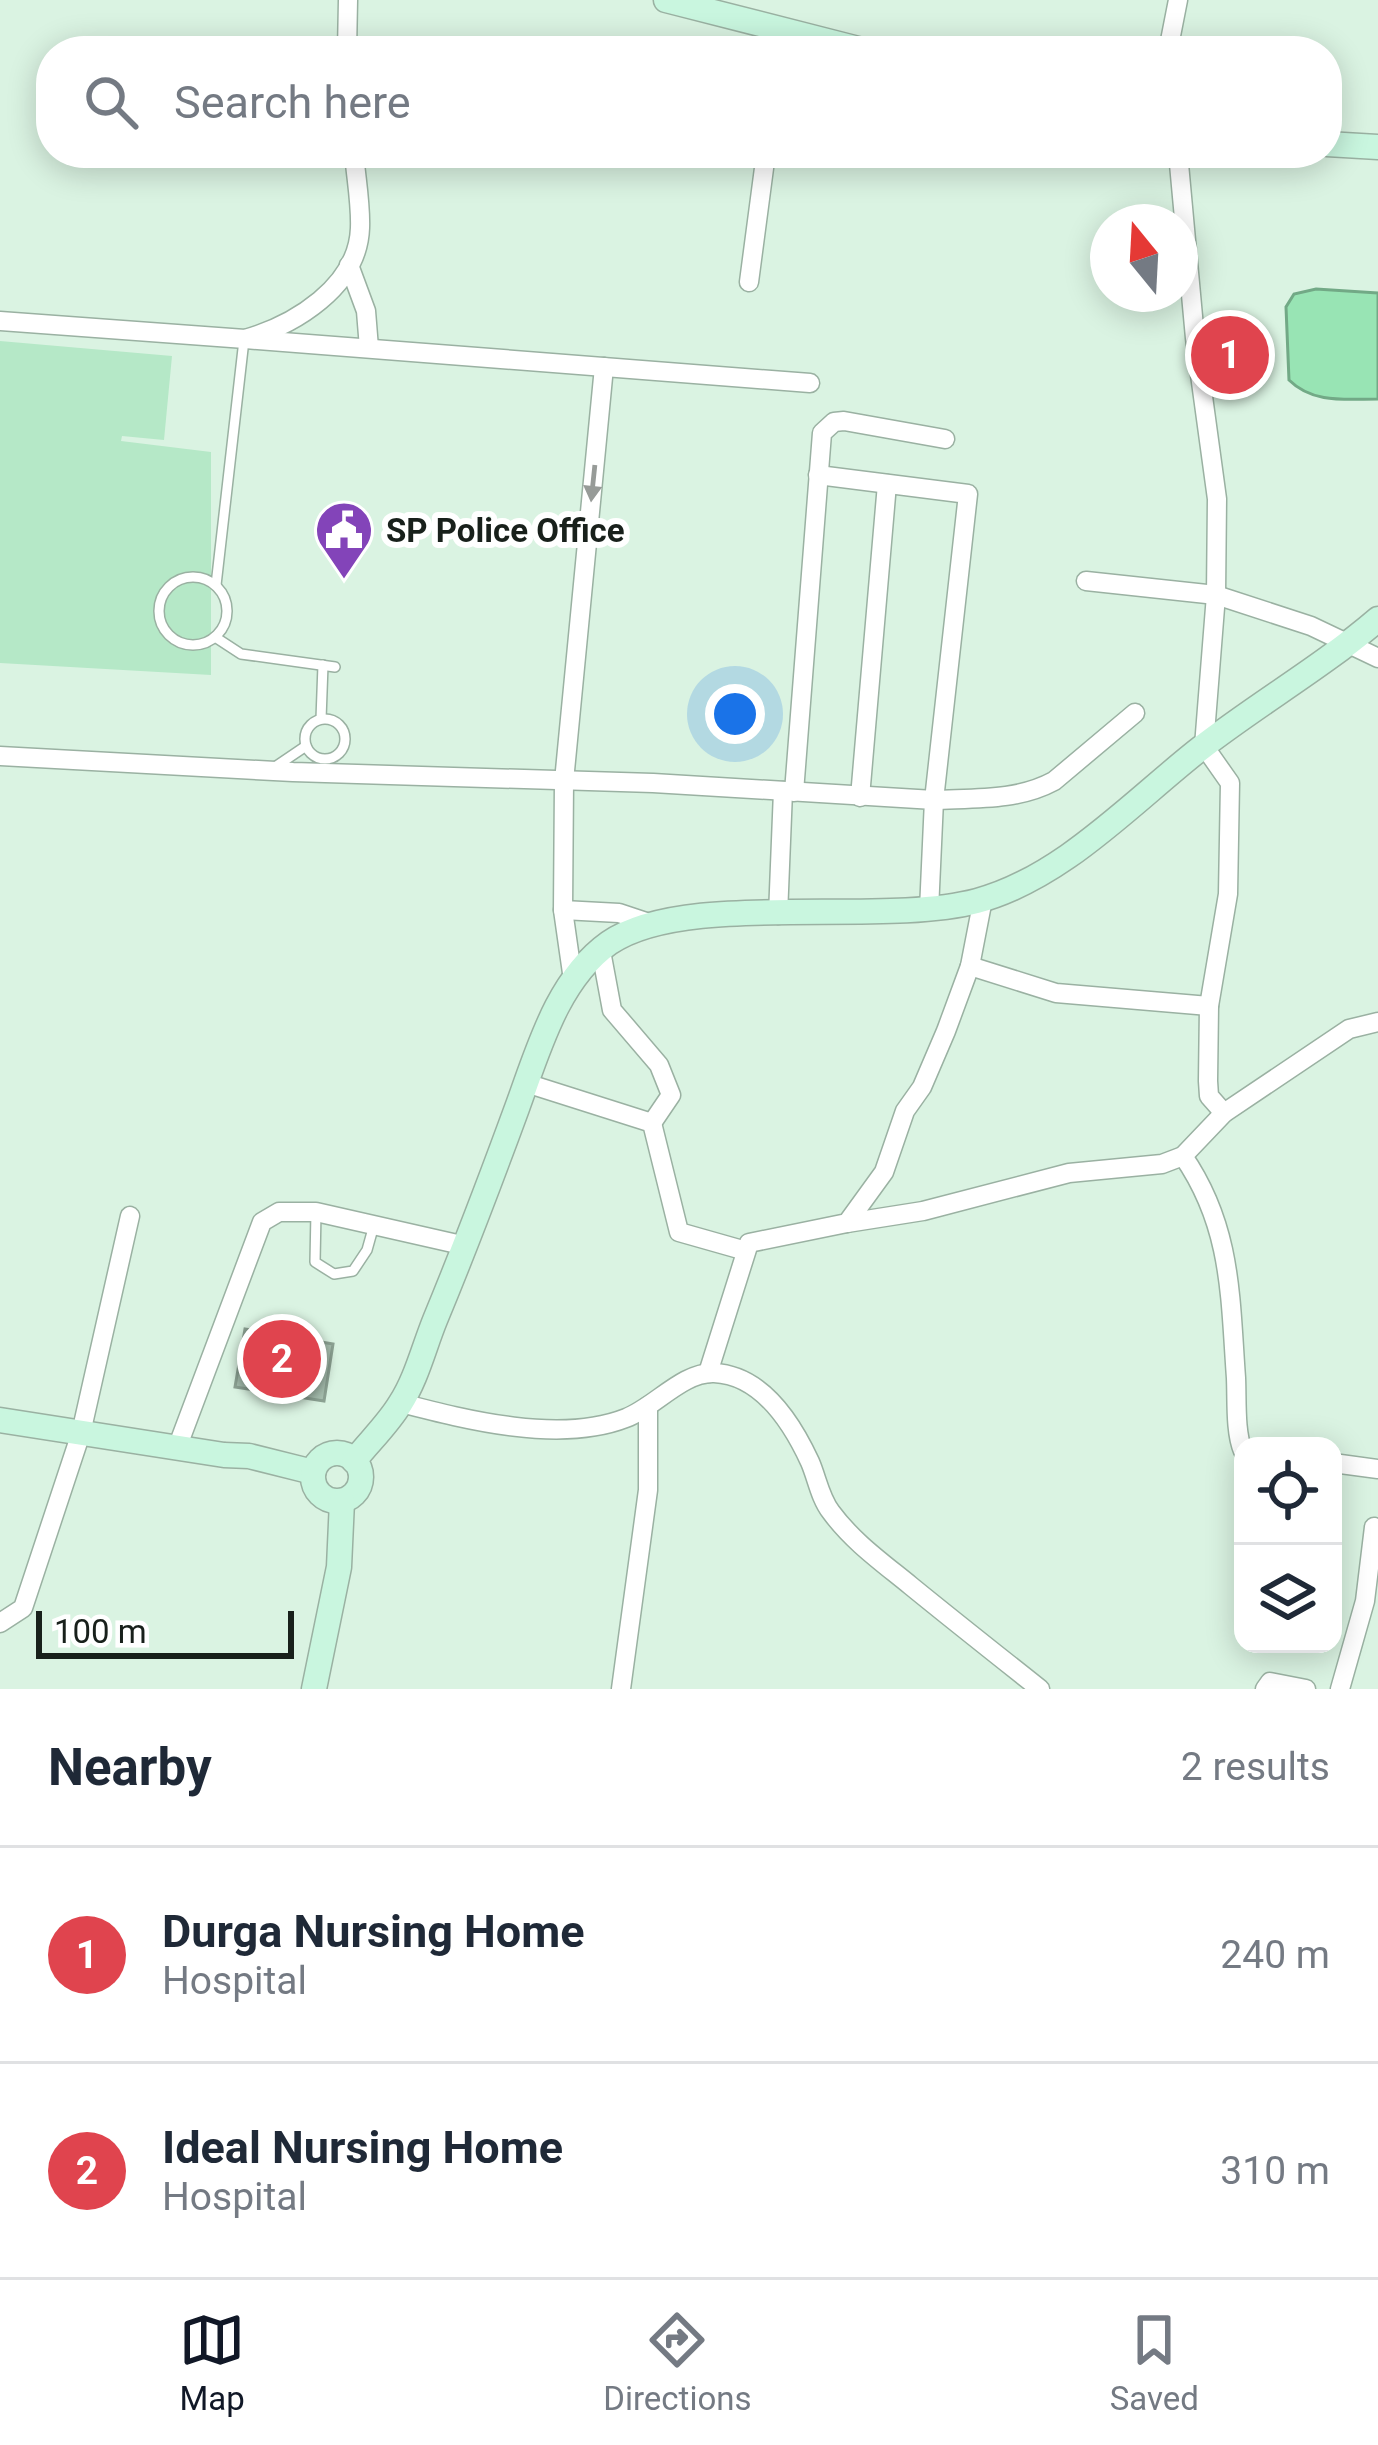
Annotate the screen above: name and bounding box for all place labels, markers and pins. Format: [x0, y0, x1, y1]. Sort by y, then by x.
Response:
pin: 1 [1191, 310, 1269, 400]
public building icon: SP Police Office [313, 499, 375, 581]
place label: SP Police Office [386, 511, 625, 550]
pin: 2 [243, 1314, 321, 1404]

